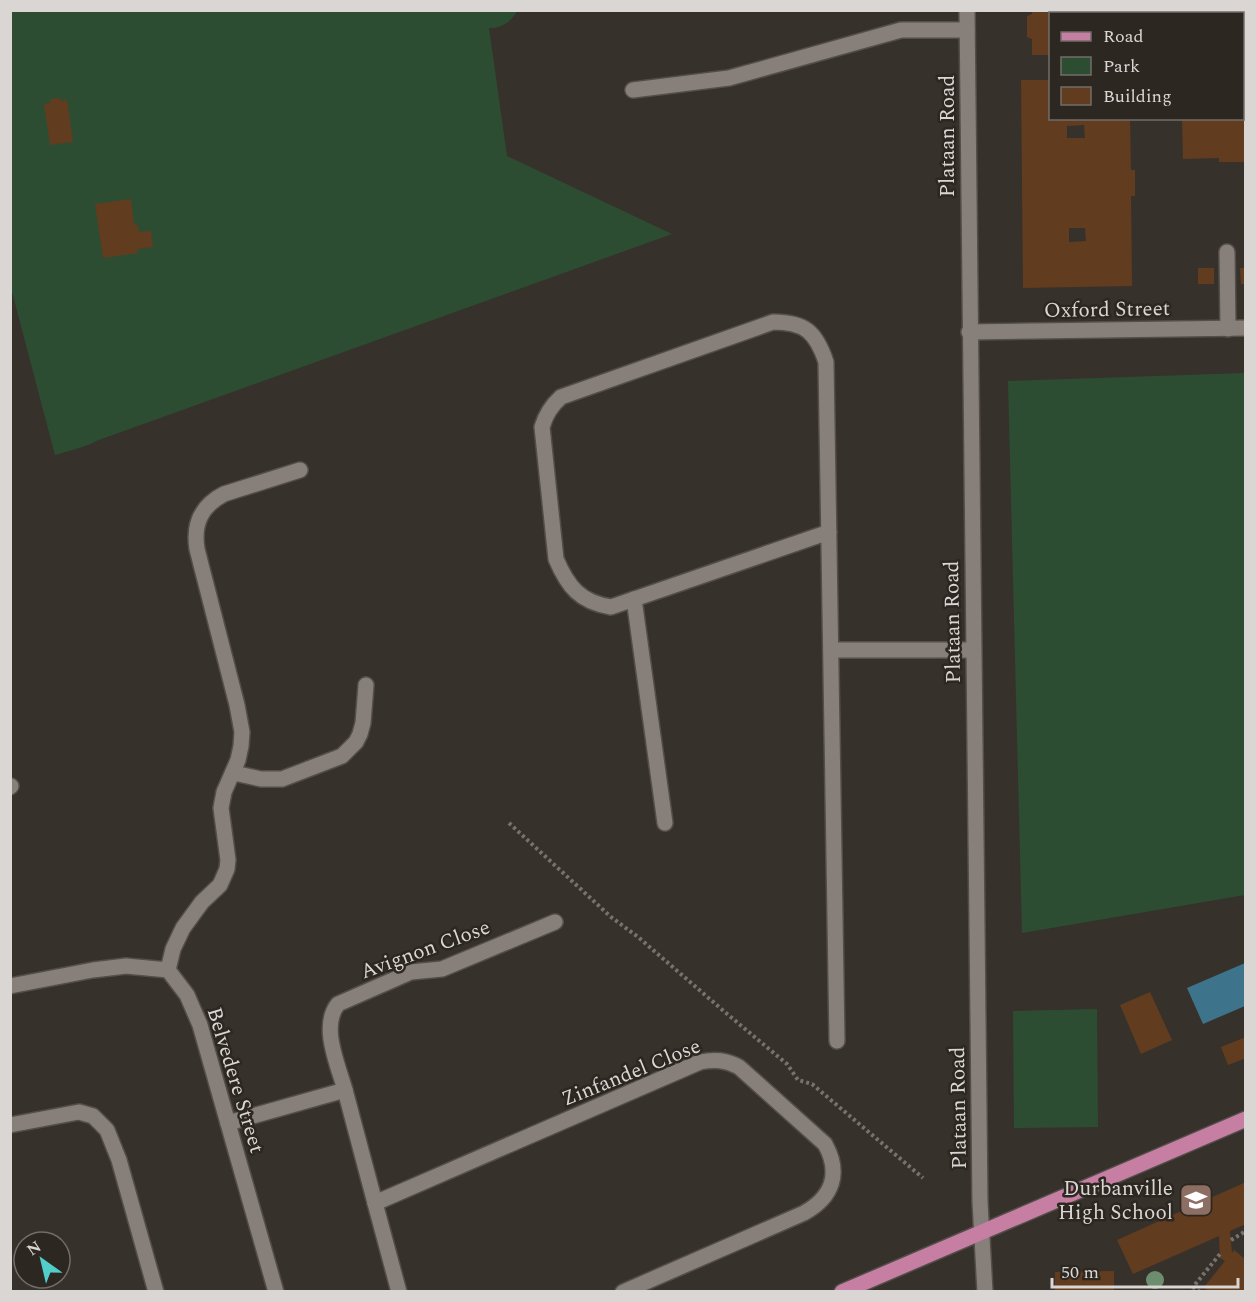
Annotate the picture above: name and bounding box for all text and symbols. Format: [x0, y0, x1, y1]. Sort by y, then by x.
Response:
legend [1049, 12, 1244, 120]
text: Road [1103, 23, 1144, 50]
text: Park [1103, 53, 1140, 80]
street label: Plataan Road [932, 75, 964, 197]
text: Building [1103, 83, 1172, 110]
street label: Oxford Street [1044, 293, 1170, 327]
street label: Plataan Road [936, 560, 970, 684]
street label: Avignon Close [356, 912, 495, 988]
street label: Belvedere Street [198, 1003, 272, 1157]
street label: Zinfandel Close [557, 1031, 706, 1115]
street label: Plataan Road [942, 1046, 976, 1170]
place label: Durbanville High School [1058, 1173, 1173, 1229]
school or university icon: Durbanville High School [1178, 1182, 1214, 1218]
north arrow [12, 1230, 72, 1290]
text: N [22, 1235, 46, 1262]
scale bar [1052, 1251, 1238, 1289]
text: 50 m [1061, 1259, 1099, 1286]

